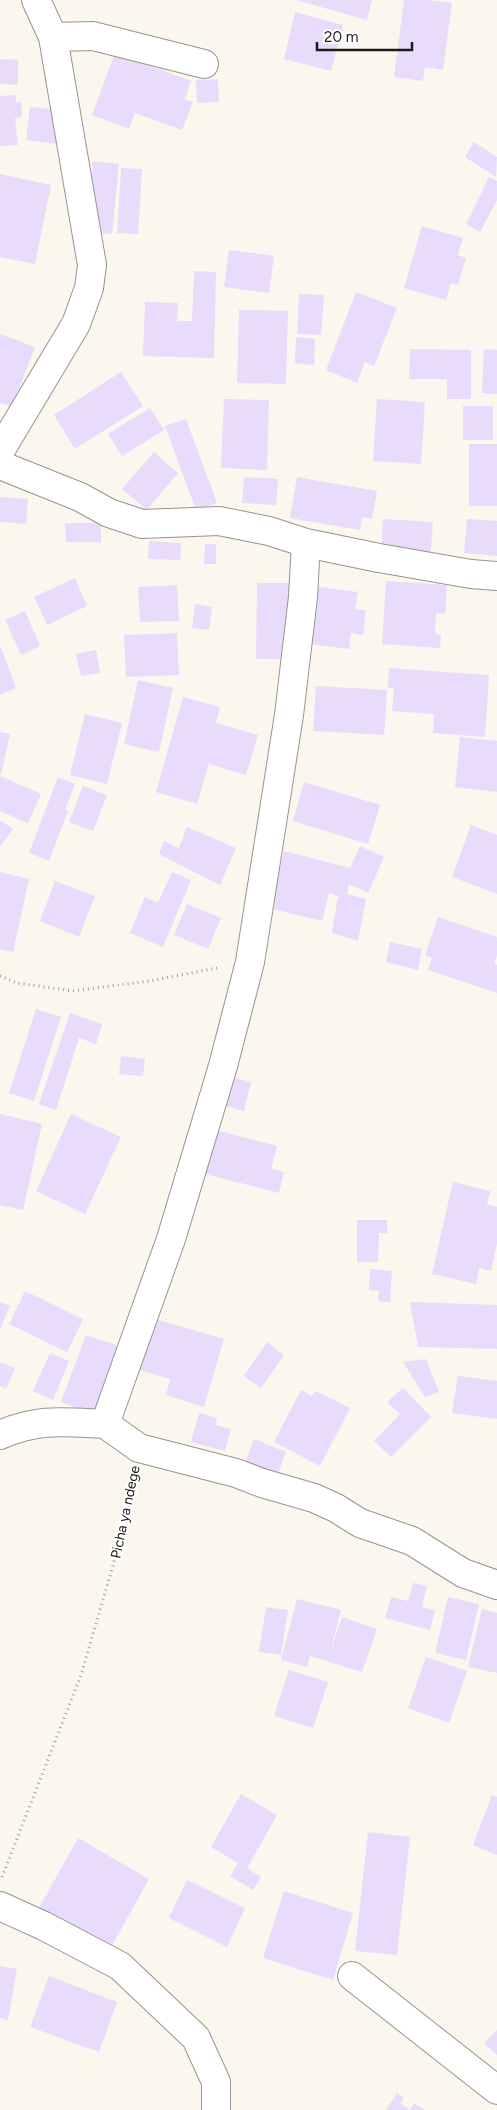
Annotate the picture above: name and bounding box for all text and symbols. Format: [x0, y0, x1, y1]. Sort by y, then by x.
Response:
scale bar [317, 20, 412, 52]
text: 20 m [324, 28, 358, 46]
street label: Picha ya ndege [107, 1464, 144, 1560]

